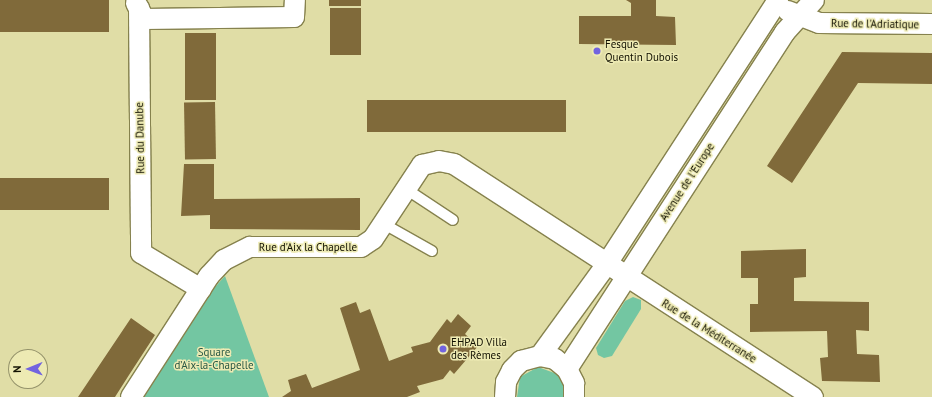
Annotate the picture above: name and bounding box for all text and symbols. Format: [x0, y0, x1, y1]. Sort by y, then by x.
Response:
street label: Rue de l'Adriatique [831, 17, 919, 31]
place label: Fesque Quentin Dubois [605, 38, 678, 64]
marker: Fesque Quentin Dubois [592, 46, 602, 56]
street label: Rue du Danube [133, 102, 147, 174]
street label: Avenue de l'Europe [657, 141, 717, 223]
street label: Rue d'Aix la Chapelle [259, 240, 357, 254]
street label: Rue de la Méditerranée [659, 296, 759, 366]
place label: EHPAD Villa des Rèmes [451, 336, 507, 362]
marker: EHPAD Villa des Rèmes [438, 344, 448, 354]
park label: Square d’Aix-la-Chapelle [174, 346, 254, 372]
north arrow [8, 349, 48, 389]
text: N [10, 365, 24, 373]

